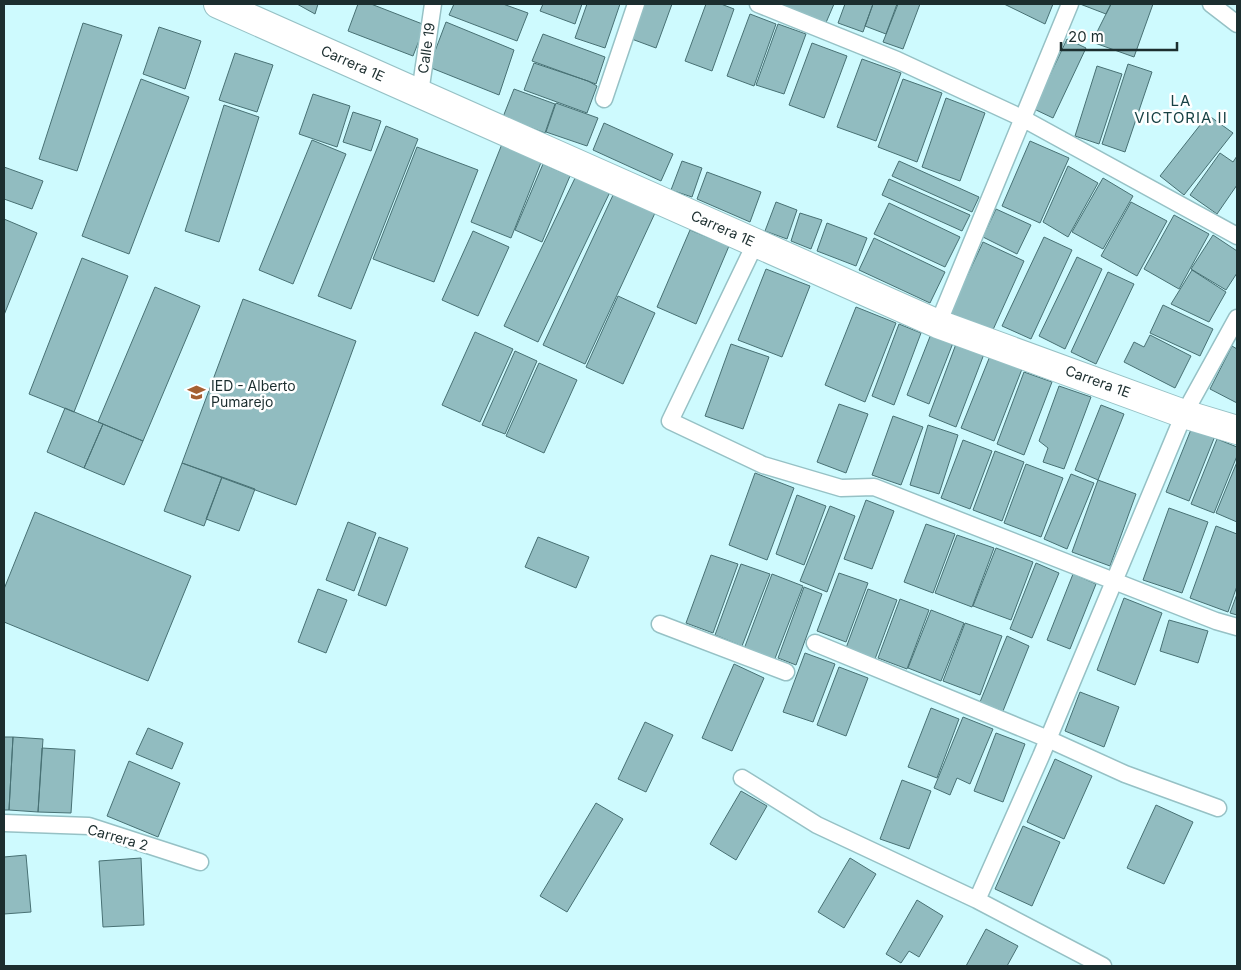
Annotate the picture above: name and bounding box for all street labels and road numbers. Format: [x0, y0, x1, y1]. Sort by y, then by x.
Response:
street label: Calle 19 [414, 21, 438, 75]
street label: Carrera 1E [318, 41, 388, 85]
street label: Carrera 1E [688, 206, 758, 250]
street label: Carrera 1E [1063, 361, 1133, 401]
street label: Carrera 2 [86, 820, 150, 854]

